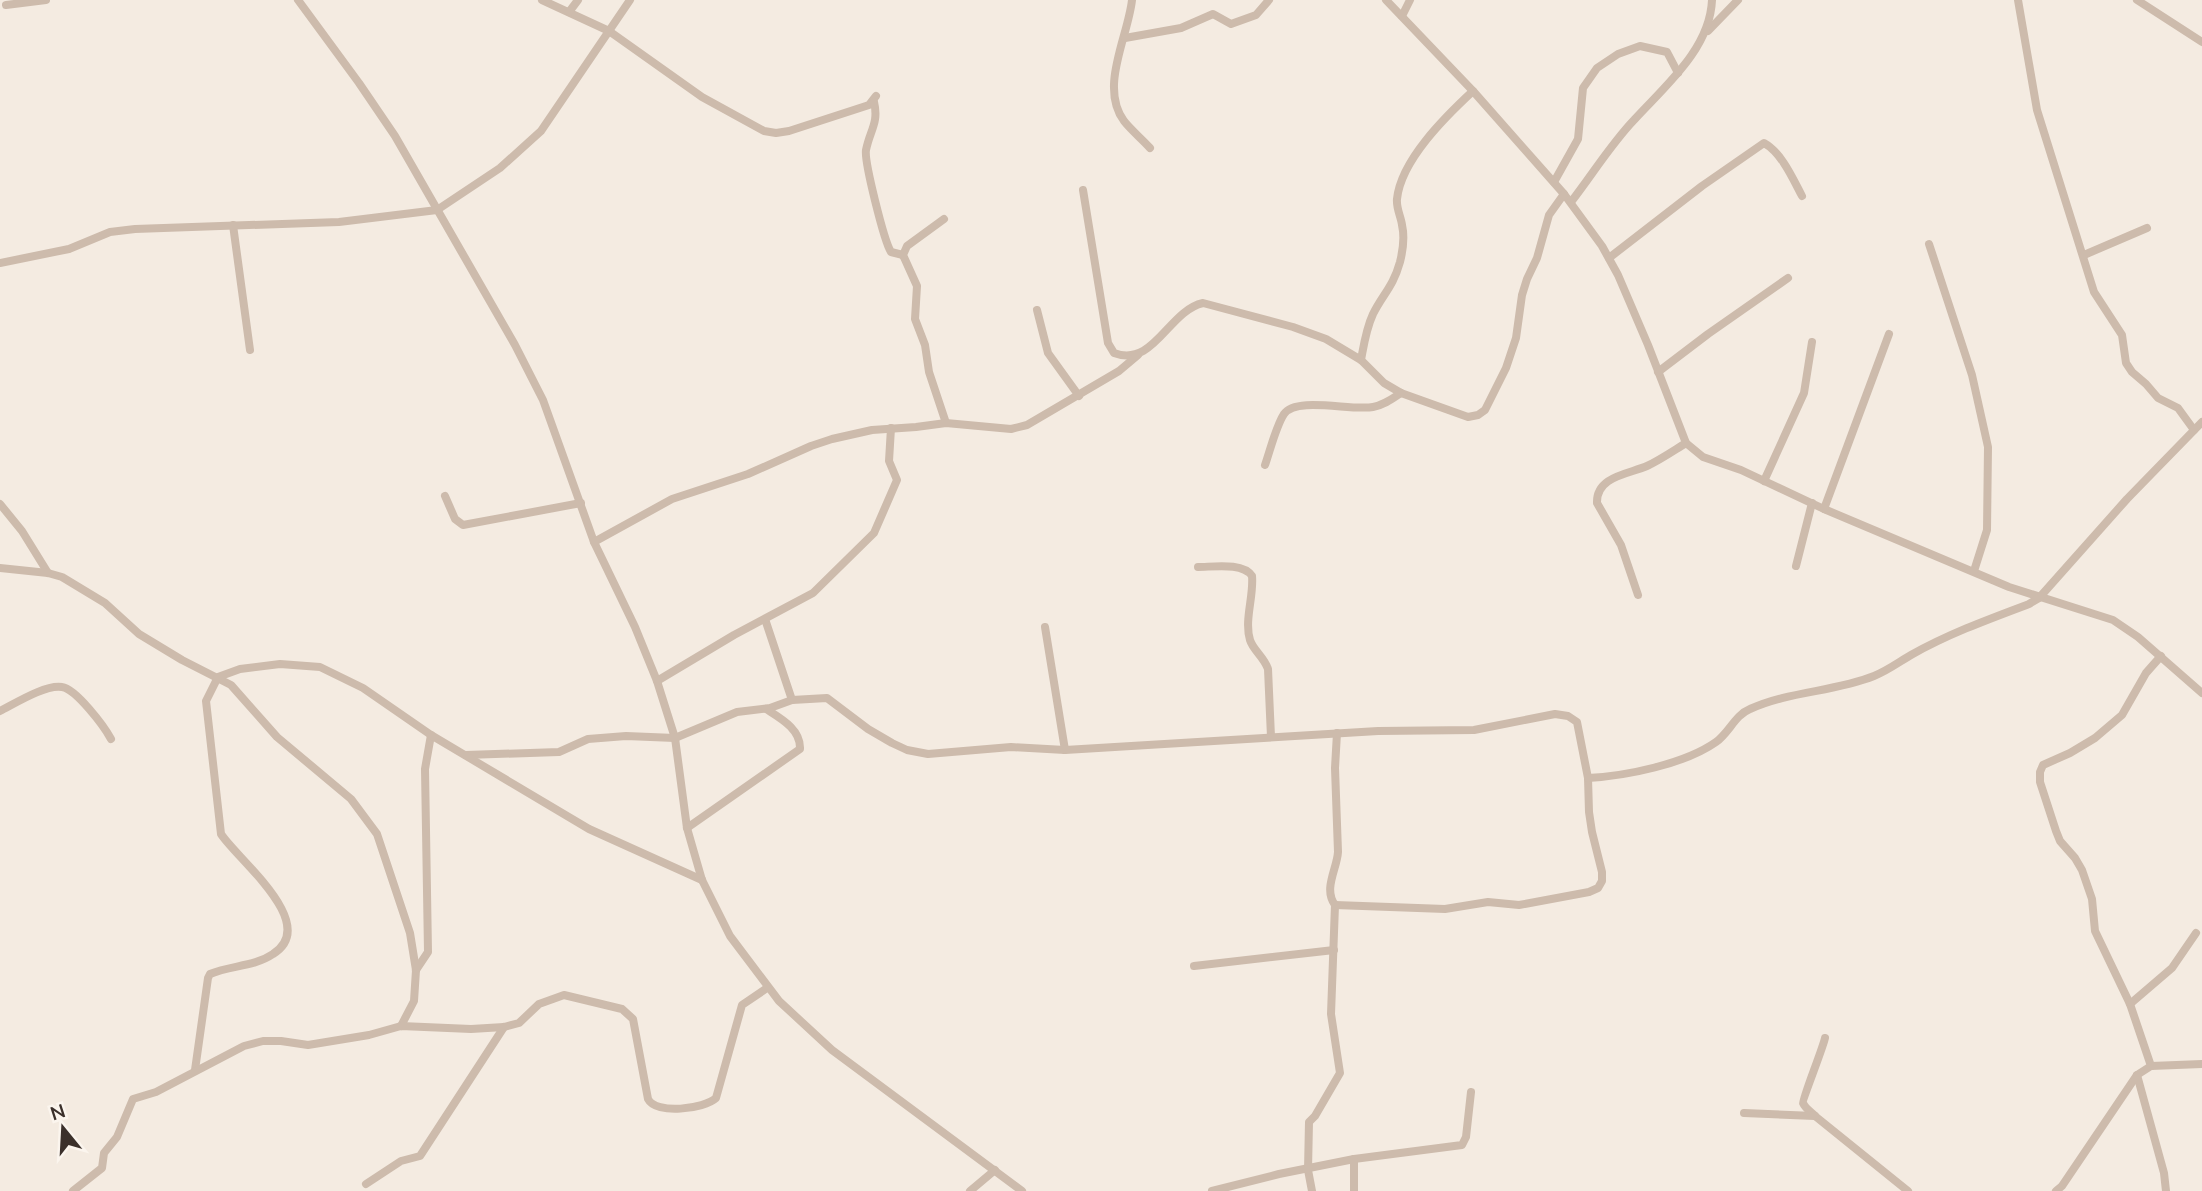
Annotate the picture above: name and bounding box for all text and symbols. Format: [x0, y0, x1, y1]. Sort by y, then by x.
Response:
north arrow [28, 1093, 98, 1163]
text: N [47, 1098, 68, 1125]

